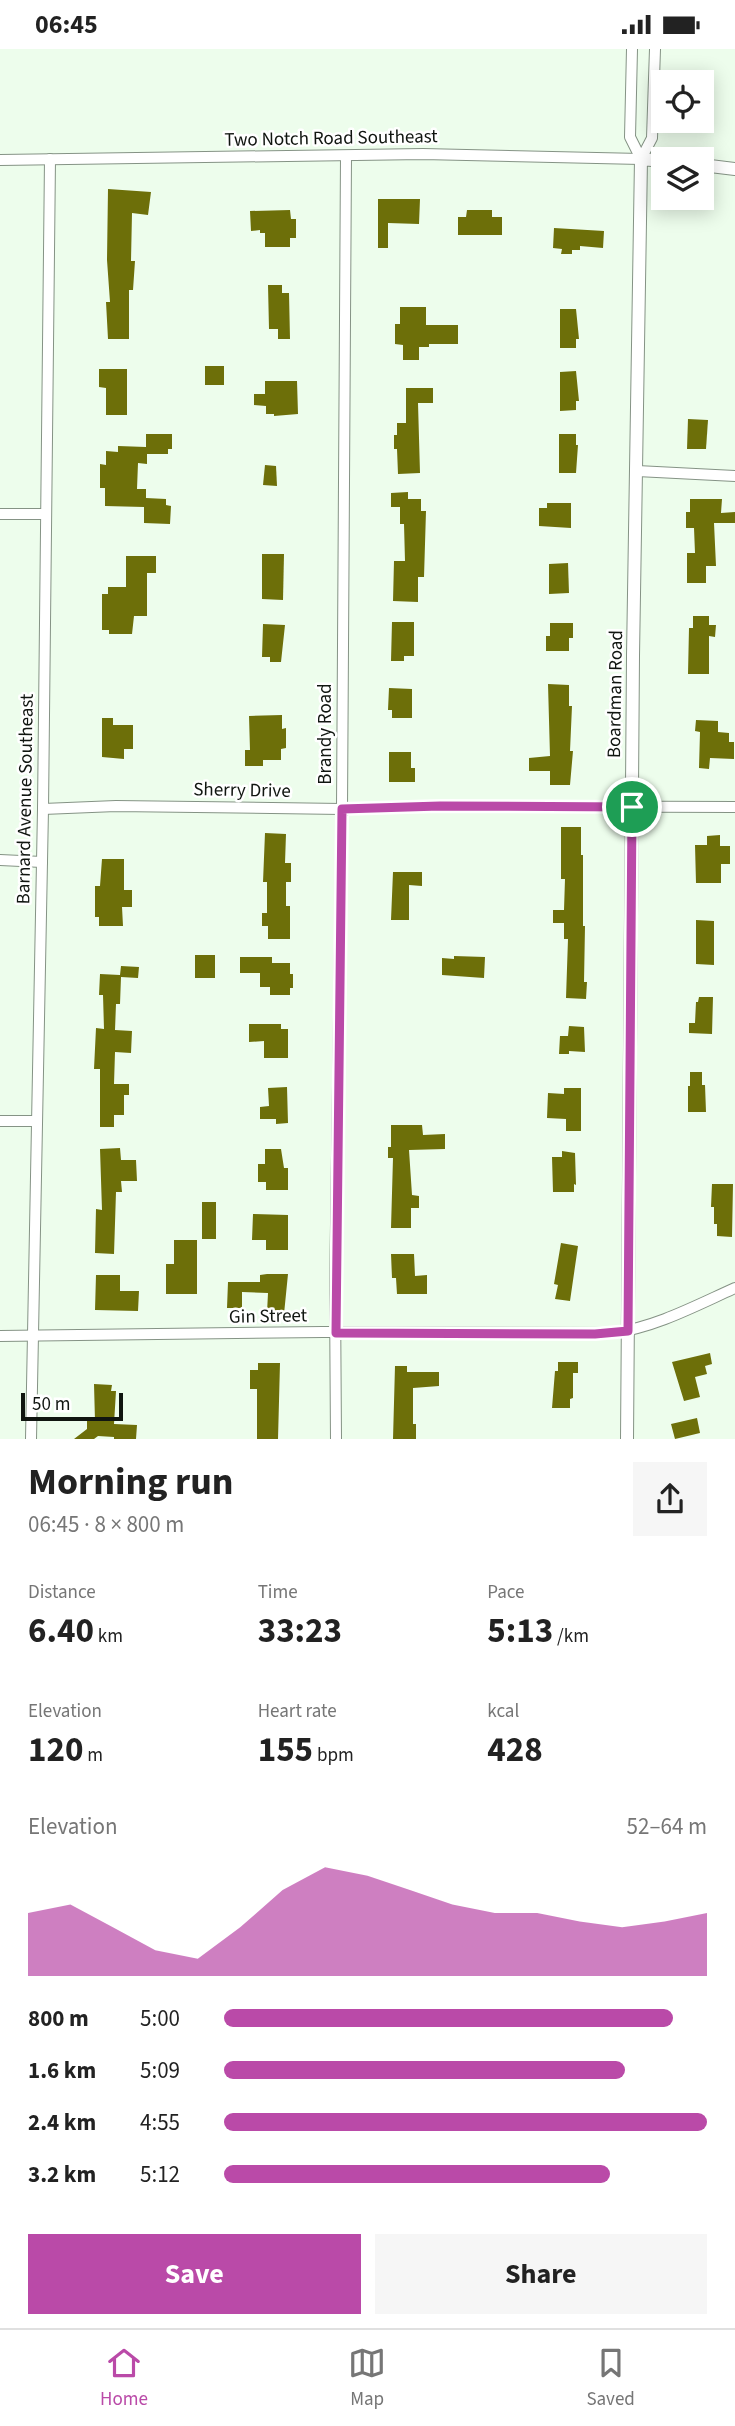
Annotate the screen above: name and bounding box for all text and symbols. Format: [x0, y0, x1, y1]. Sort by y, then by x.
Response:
text: 06:45 [35, 6, 98, 43]
map controls [651, 70, 714, 210]
button: locate [651, 70, 714, 133]
street label: Two Notch Road Southeast [224, 123, 438, 154]
button: layers [651, 147, 714, 210]
street label: Boardman Road [601, 630, 630, 758]
street label: Brandy Road [312, 683, 339, 785]
street label: Barnard Avenue Southeast [10, 693, 41, 905]
street label: Sherry Drive [193, 776, 291, 805]
pin [602, 777, 662, 837]
icon: arrive [613, 788, 651, 826]
street label: Gin Street [229, 1302, 308, 1331]
scale bar [21, 1390, 122, 1422]
text: 50 m [32, 1391, 70, 1418]
text: Morning run [28, 1455, 233, 1509]
button: share [633, 1462, 707, 1536]
text: 06:45 · 8 × 800 m [28, 1508, 184, 1541]
text: Distance [28, 1579, 96, 1606]
text: Time [258, 1579, 298, 1606]
text: Pace [487, 1579, 525, 1606]
text: 6.40 [28, 1606, 94, 1656]
text: 33:23 [258, 1606, 342, 1656]
text: 5:13 [487, 1606, 553, 1656]
text: km [94, 1623, 123, 1650]
text: /km [553, 1623, 589, 1650]
text: Elevation [28, 1698, 102, 1725]
text: Heart rate [258, 1698, 337, 1725]
text: kcal [487, 1698, 519, 1725]
text: 120 [28, 1725, 83, 1775]
text: 155 [258, 1725, 313, 1775]
text: 428 [487, 1725, 543, 1775]
text: m [83, 1742, 103, 1769]
text: bpm [313, 1742, 354, 1769]
text: Elevation [28, 1810, 118, 1843]
text: 52–64 m [627, 1810, 707, 1843]
text: 800 m [28, 2002, 89, 2035]
text: 5:00 [140, 2002, 180, 2035]
text: 1.6 km [28, 2054, 96, 2087]
text: 5:09 [140, 2054, 180, 2087]
text: 2.4 km [28, 2106, 96, 2139]
text: 4:55 [140, 2106, 180, 2139]
text: 3.2 km [28, 2158, 96, 2191]
text: 5:12 [140, 2158, 180, 2191]
button: Save [28, 2234, 361, 2314]
button: Share [375, 2234, 707, 2314]
tab: Home [100, 2344, 148, 2413]
tab: Map [348, 2344, 386, 2413]
tab: Saved [586, 2344, 635, 2413]

